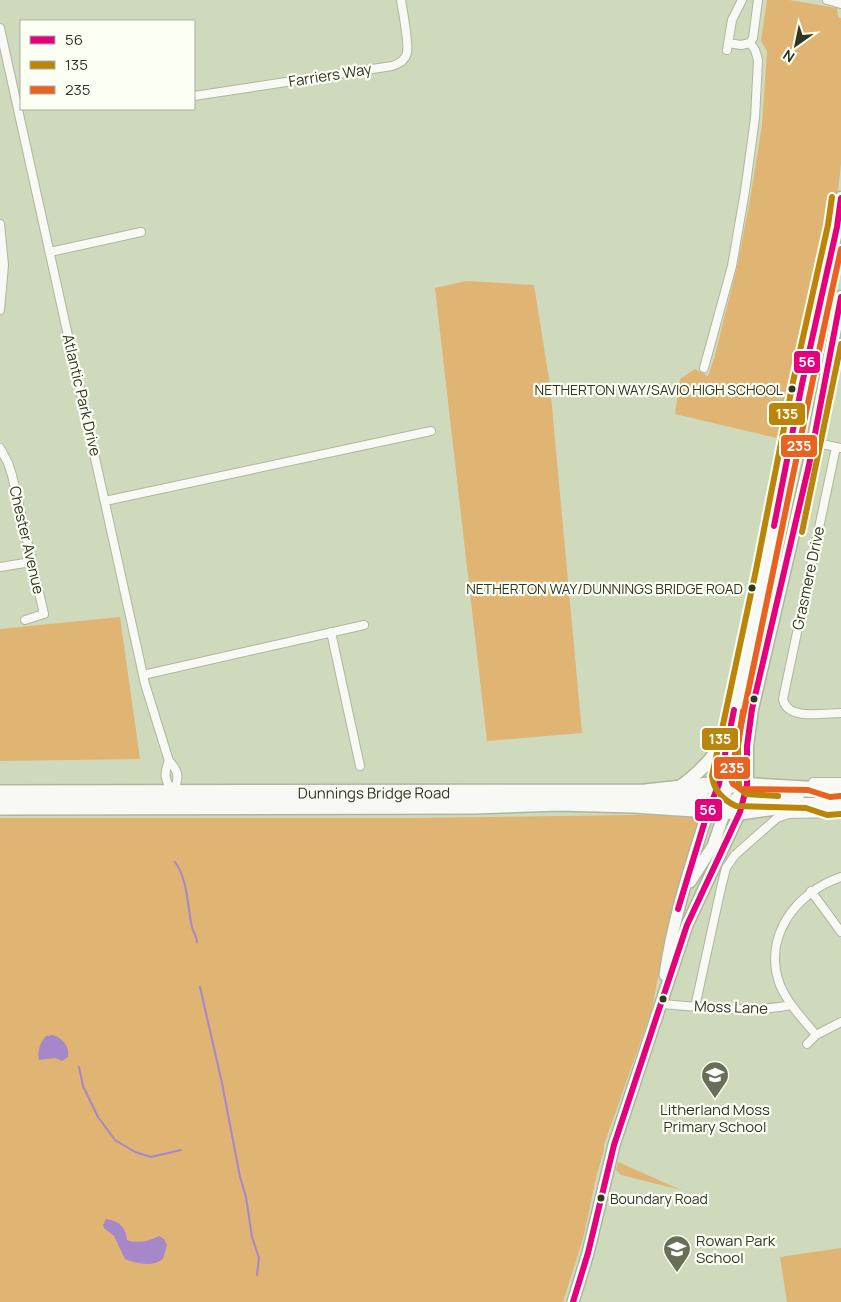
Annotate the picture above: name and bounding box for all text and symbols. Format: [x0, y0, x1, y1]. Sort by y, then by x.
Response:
legend [20, 20, 195, 110]
north arrow [771, 20, 821, 70]
text: 56 [65, 29, 83, 50]
text: N [779, 46, 798, 67]
text: 135 [65, 54, 88, 75]
street label: Farriers Way [287, 58, 373, 92]
text: 235 [65, 79, 91, 100]
street label: Atlantic Park Drive [58, 332, 106, 458]
line badge: 56 [793, 350, 821, 374]
text: 56 [799, 352, 815, 371]
place label: NETHERTON WAY/SAVIO HIGH SCHOOL [535, 380, 783, 399]
marker: NETHERTON WAY/SAVIO HIGH SCHOOL [787, 384, 797, 394]
line badge: 135 [768, 402, 806, 426]
text: 135 [776, 404, 798, 423]
line badge: 235 [780, 434, 818, 458]
text: 235 [787, 436, 811, 455]
street label: Chester Avenue [4, 484, 50, 596]
street label: Grasmere Drive [787, 524, 829, 632]
place label: NETHERTON WAY/DUNNINGS BRIDGE ROAD [466, 579, 743, 598]
marker: NETHERTON WAY/DUNNINGS BRIDGE ROAD [747, 583, 757, 593]
unlabelled marker [749, 694, 759, 704]
line badge: 135 [701, 727, 739, 751]
text: 135 [709, 729, 731, 748]
line badge: 235 [713, 756, 751, 780]
text: 235 [720, 758, 744, 777]
street label: Dunnings Bridge Road [298, 782, 450, 803]
line badge: 56 [694, 798, 723, 822]
text: 56 [700, 800, 716, 819]
unlabelled marker [658, 994, 668, 1004]
street label: Moss Lane [694, 995, 768, 1019]
school or university icon: Litherland Moss Primary School [700, 1060, 730, 1099]
place label: Litherland Moss Primary School [660, 1099, 770, 1137]
place label: Boundary Road [610, 1189, 708, 1208]
marker: Boundary Road [596, 1193, 606, 1203]
place label: Rowan Park School [696, 1230, 776, 1268]
school or university icon: Rowan Park School [662, 1234, 692, 1273]

